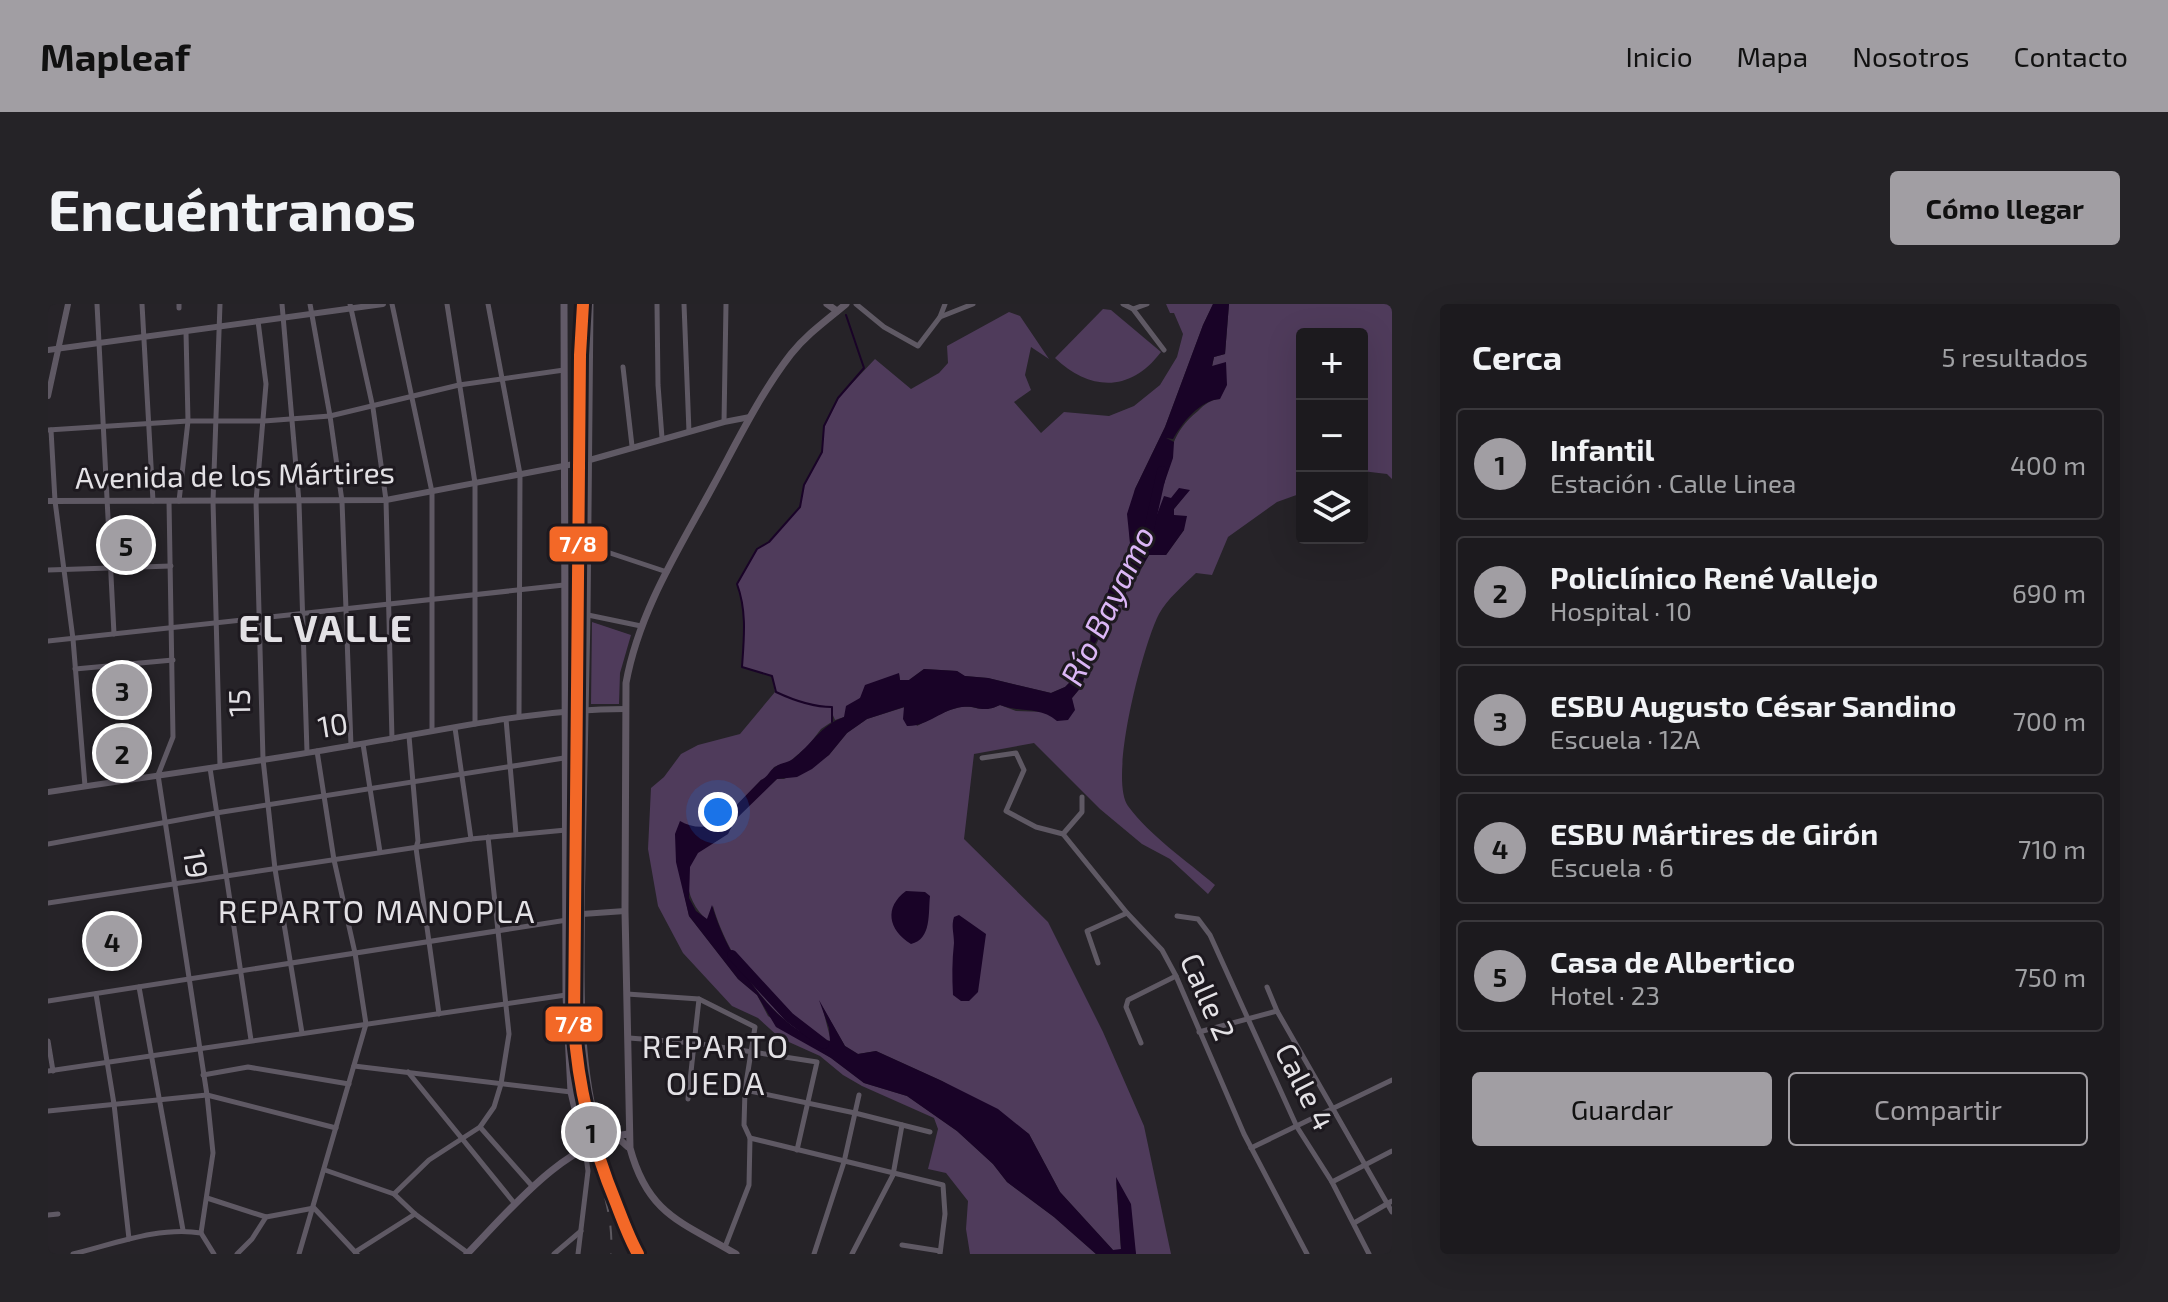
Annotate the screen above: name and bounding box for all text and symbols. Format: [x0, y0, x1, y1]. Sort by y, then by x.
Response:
text: Mapleaf [40, 33, 190, 79]
text: Inicio [1626, 39, 1693, 73]
text: Mapa [1737, 39, 1808, 73]
text: Nosotros [1852, 39, 1970, 73]
text: Contacto [2014, 39, 2128, 73]
button: Cómo llegar [1890, 171, 2120, 245]
text: Encuéntranos [48, 175, 416, 242]
map controls [1296, 328, 1368, 544]
button: + [1296, 328, 1368, 400]
text: Cerca [1472, 336, 1562, 377]
text: 5 resultados [1942, 341, 2088, 372]
button: − [1296, 400, 1368, 472]
text: Infantil [1550, 431, 1654, 467]
text: 1 [1494, 449, 1506, 480]
text: 400 m [2010, 449, 2086, 480]
street label: Avenida de los Mártires [75, 453, 395, 495]
text: Estación · Calle Linea [1550, 467, 1796, 498]
button: layers [1296, 472, 1368, 544]
pin: 5 [100, 515, 152, 575]
water label: Río Bayamo [1051, 519, 1162, 691]
line badge: 7/8 [548, 525, 609, 563]
text: 7/8 [559, 530, 597, 556]
text: Policlínico René Vallejo [1550, 559, 1878, 595]
text: 2 [1492, 577, 1508, 608]
text: 690 m [2012, 577, 2086, 608]
text: Hospital · 10 [1550, 595, 1692, 626]
district label: EL VALLE [238, 604, 414, 650]
pin: 3 [96, 660, 148, 720]
text: ESBU Augusto César Sandino [1550, 687, 1956, 723]
street label: 15 [220, 689, 256, 717]
street label: 10 [315, 704, 350, 744]
text: 3 [1493, 705, 1507, 736]
text: 700 m [2013, 705, 2086, 736]
pin: 2 [96, 723, 148, 783]
text: Escuela · 12A [1550, 723, 1700, 754]
your location [698, 792, 738, 832]
text: ESBU Mártires de Girón [1550, 815, 1878, 851]
text: 4 [1492, 833, 1508, 864]
text: 710 m [2018, 833, 2086, 864]
street label: 19 [177, 847, 217, 881]
text: Escuela · 6 [1550, 851, 1674, 882]
district label: REPARTO MANOPLA [218, 891, 536, 929]
pin: 4 [86, 911, 138, 971]
text: Casa de Albertico [1550, 943, 1795, 979]
street label: Calle 2 [1174, 947, 1244, 1045]
text: 5 [1493, 961, 1507, 992]
text: 750 m [2014, 961, 2086, 992]
text: Hotel · 23 [1550, 979, 1660, 1010]
line badge: 7/8 [544, 1005, 604, 1043]
text: 7/8 [555, 1010, 593, 1036]
district label: REPARTO OJEDA [642, 1026, 790, 1101]
street label: Calle 4 [1269, 1037, 1343, 1136]
button: Guardar [1472, 1072, 1772, 1146]
button: Compartir [1788, 1072, 2088, 1146]
pin: 1 [565, 1102, 617, 1162]

